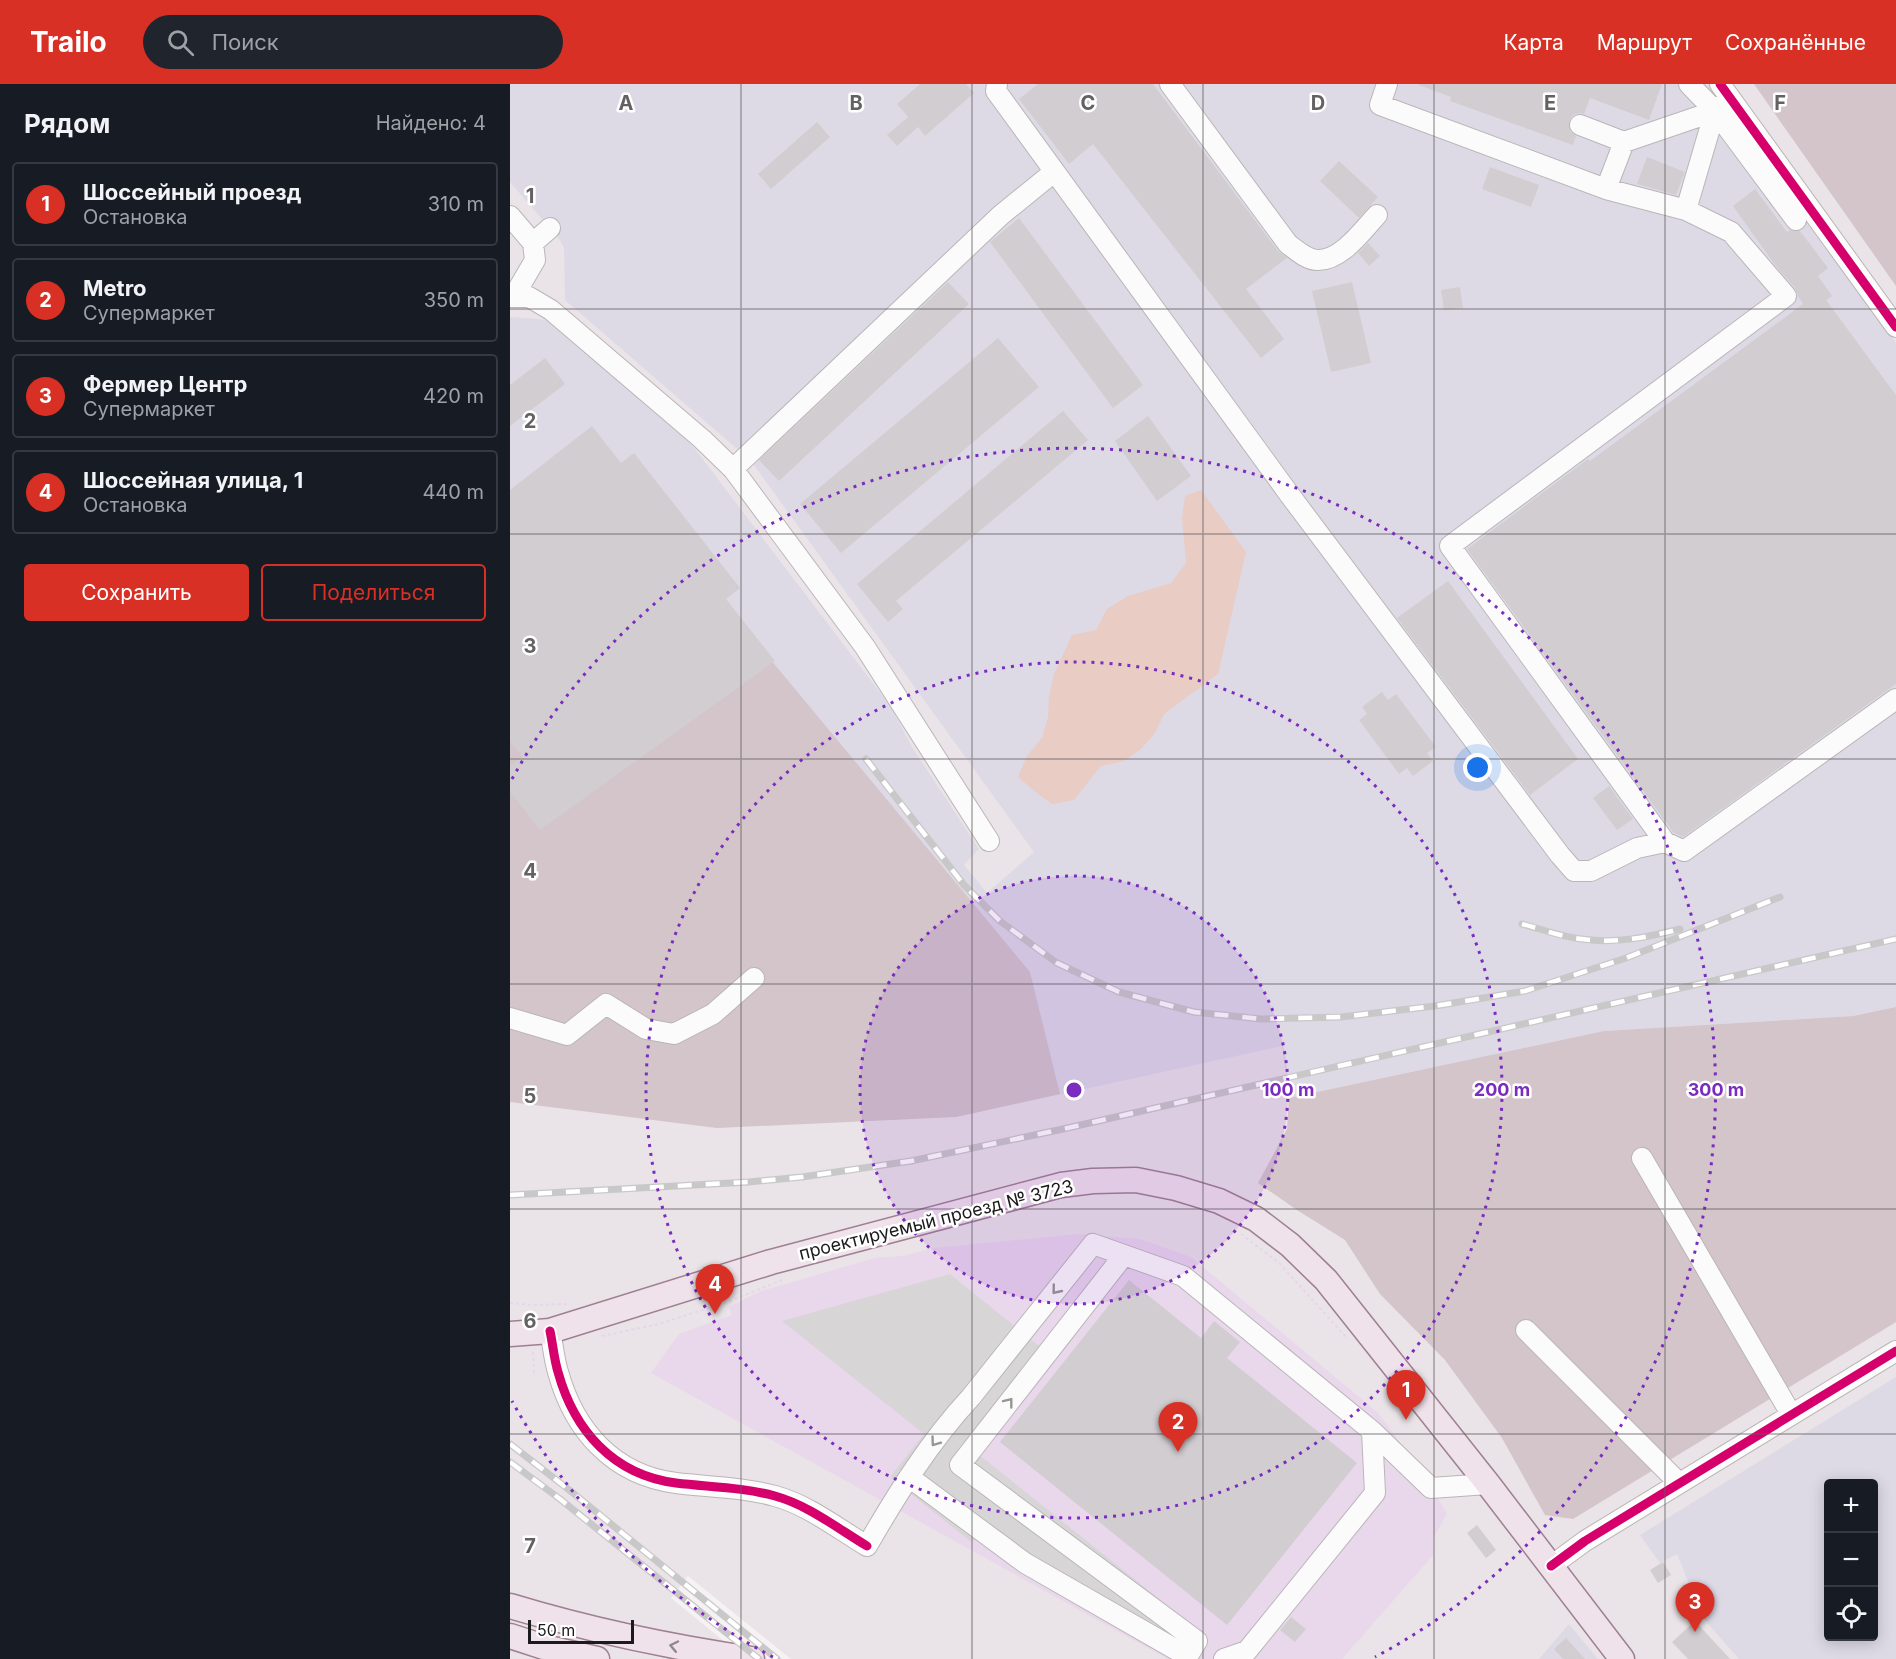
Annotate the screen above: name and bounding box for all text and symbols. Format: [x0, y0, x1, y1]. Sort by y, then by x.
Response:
search box [143, 15, 563, 69]
text: Trailo [30, 25, 107, 59]
icon: search [164, 26, 197, 59]
text: Поиск [212, 29, 279, 55]
text: Карта [1503, 30, 1564, 55]
text: Маршрут [1597, 30, 1692, 55]
text: Сохранённые [1725, 30, 1866, 55]
text: A [619, 91, 634, 115]
text: B [849, 91, 863, 115]
text: C [1081, 91, 1095, 115]
text: D [1311, 91, 1325, 115]
text: E [1544, 91, 1556, 115]
text: F [1774, 91, 1786, 115]
text: Рядом [24, 108, 110, 139]
text: Найдено: 4 [376, 111, 486, 135]
text: Шоссейный проезд [83, 179, 301, 205]
text: 1 [526, 184, 534, 208]
text: 1 [41, 192, 50, 216]
text: 310 m [428, 192, 484, 216]
text: Остановка [83, 205, 187, 229]
text: Metro [83, 275, 147, 301]
text: 2 [39, 288, 52, 312]
text: 350 m [424, 288, 484, 312]
text: Супермаркет [83, 301, 215, 325]
text: Фермер Центр [83, 371, 247, 397]
text: 3 [39, 384, 52, 408]
text: 420 m [423, 384, 484, 408]
text: Супермаркет [83, 397, 215, 421]
text: 2 [524, 409, 536, 433]
text: Шоссейная улица, 1 [83, 467, 303, 493]
text: 4 [39, 480, 52, 504]
text: 440 m [422, 480, 484, 504]
text: Остановка [83, 493, 187, 517]
button: Сохранить [24, 564, 249, 621]
button: Поделиться [261, 564, 486, 621]
text: 3 [524, 634, 536, 658]
your location [1463, 753, 1492, 782]
text: 4 [523, 859, 537, 883]
text: 100 m [1262, 1079, 1314, 1100]
text: 200 m [1474, 1079, 1530, 1100]
text: 300 m [1688, 1079, 1744, 1100]
centre of rings [1064, 1080, 1084, 1100]
text: 5 [524, 1084, 536, 1108]
street label: проектируемый проезд № 3723 [797, 1175, 1075, 1264]
pin: 4 [696, 1264, 734, 1314]
one-way arrow [1053, 1283, 1064, 1294]
text: 6 [524, 1309, 537, 1333]
pin: 1 [1386, 1370, 1426, 1420]
one-way arrow [1001, 1398, 1012, 1409]
pin: 2 [1158, 1402, 1198, 1452]
one-way arrow [931, 1435, 942, 1446]
map controls [1824, 1479, 1878, 1641]
button: + [1824, 1479, 1878, 1533]
button: − [1824, 1533, 1878, 1587]
text: 7 [524, 1534, 536, 1558]
pin: 3 [1676, 1582, 1714, 1632]
button: locate [1824, 1587, 1878, 1641]
scale bar [528, 1617, 634, 1644]
text: 50 m [537, 1620, 575, 1640]
one-way arrow [669, 1640, 679, 1653]

